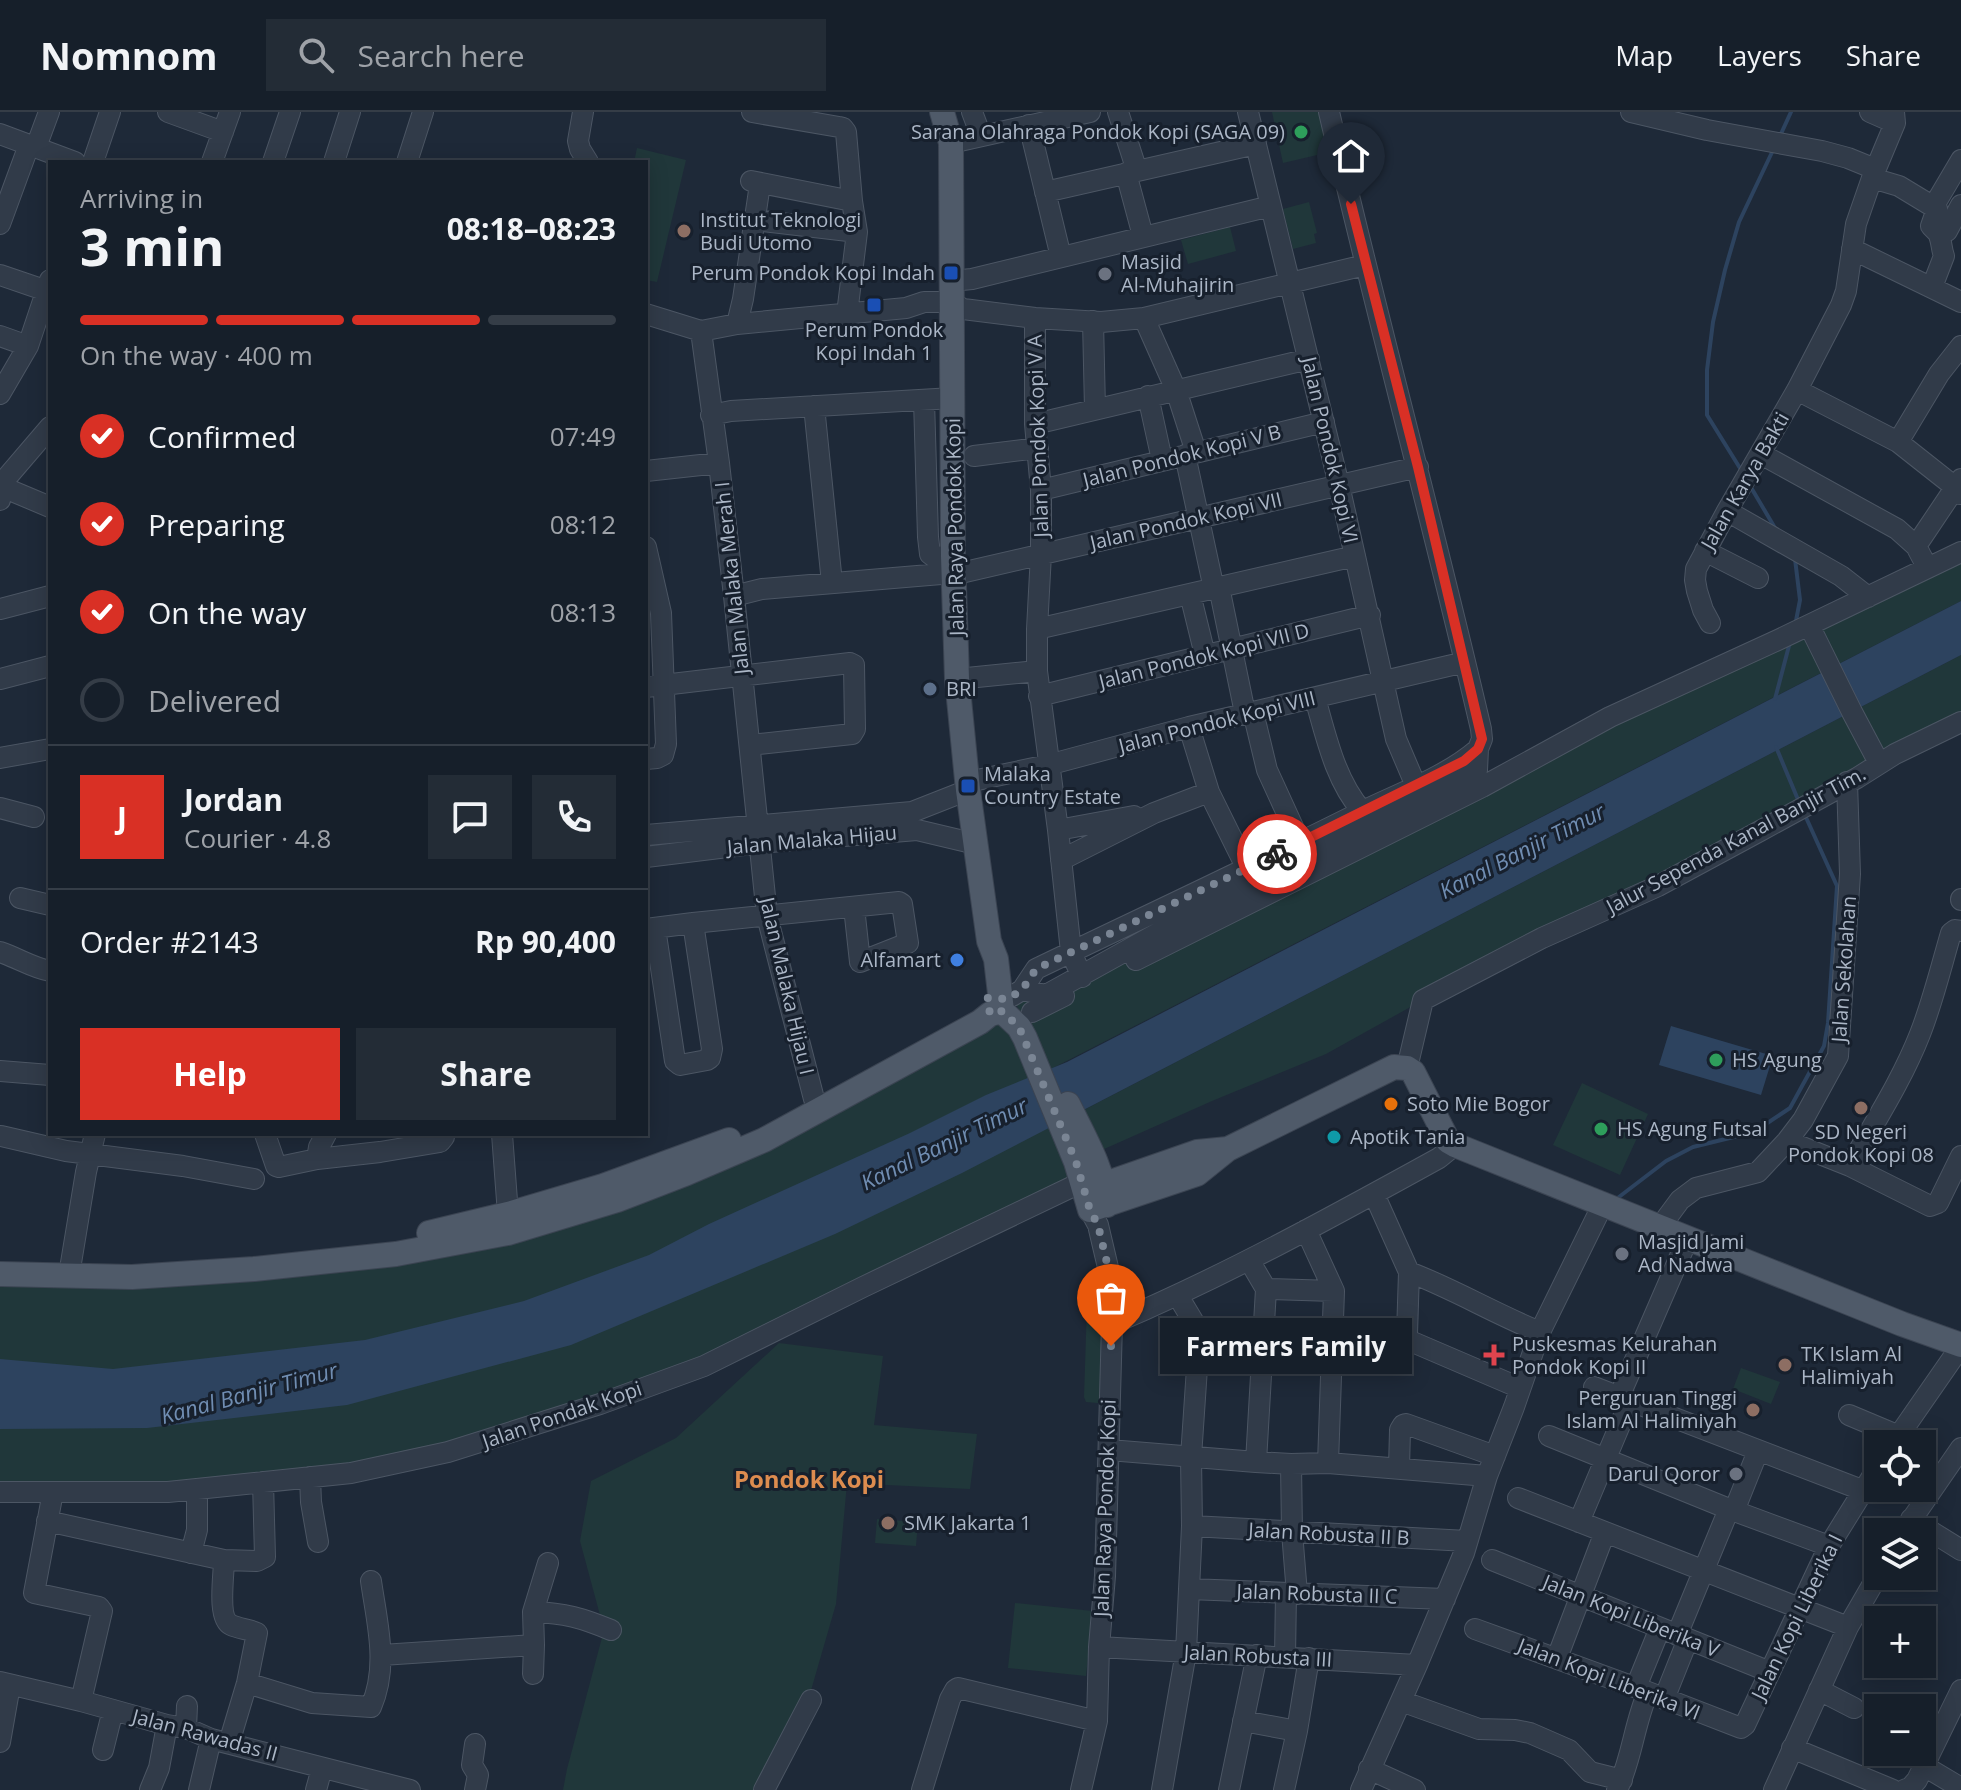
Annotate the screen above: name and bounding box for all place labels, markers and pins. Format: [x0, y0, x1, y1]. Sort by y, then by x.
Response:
place label: Sarana Olahraga Pondok Kopi (SAGA 09) [911, 118, 1285, 145]
pin [1317, 122, 1385, 204]
marker: Sarana Olahraga Pondok Kopi (SAGA 09) [1292, 123, 1310, 141]
place label: Institut Teknologi Budi Utomo [700, 206, 861, 256]
marker: Institut Teknologi Budi Utomo [675, 222, 693, 240]
place label: Masjid Al-Muhajirin [1121, 248, 1234, 298]
place label: Perum Pondok Kopi Indah [691, 259, 935, 286]
marker: Perum Pondok Kopi Indah [942, 264, 960, 282]
marker: Masjid Al-Muhajirin [1096, 265, 1114, 283]
marker: Perum Pondok Kopi Indah 1 [865, 296, 883, 314]
place label: Perum Pondok Kopi Indah 1 [805, 316, 944, 366]
place label: BRI [946, 675, 977, 702]
marker: BRI [921, 680, 939, 698]
place label: Malaka Country Estate [984, 760, 1121, 810]
marker: Malaka Country Estate [959, 777, 977, 795]
place label: Alfamart [861, 946, 941, 973]
marker: Alfamart [948, 951, 966, 969]
place label: HS Agung [1732, 1046, 1822, 1073]
marker: HS Agung [1707, 1051, 1725, 1069]
place label: Soto Mie Bogor [1407, 1090, 1550, 1117]
marker: Soto Mie Bogor [1382, 1095, 1400, 1113]
marker: SD Negeri Pondok Kopi 08 [1852, 1099, 1870, 1117]
place label: HS Agung Futsal [1617, 1115, 1767, 1142]
place label: SD Negeri Pondok Kopi 08 [1788, 1118, 1934, 1168]
marker: HS Agung Futsal [1592, 1120, 1610, 1138]
place label: Apotik Tania [1350, 1123, 1465, 1150]
marker: Apotik Tania [1325, 1128, 1343, 1146]
place label: Masjid Jami Ad Nadwa [1638, 1228, 1744, 1278]
marker: Masjid Jami Ad Nadwa [1613, 1245, 1631, 1263]
pin [1077, 1264, 1145, 1346]
callout: Farmers Family [1159, 1318, 1411, 1374]
place label: Puskesmas Kelurahan Pondok Kopi II [1512, 1330, 1717, 1380]
place label: TK Islam Al Halimiyah [1801, 1340, 1902, 1390]
marker: Puskesmas Kelurahan Pondok Kopi II [1483, 1344, 1505, 1366]
marker: TK Islam Al Halimiyah [1776, 1356, 1794, 1374]
place label: Perguruan Tinggi Islam Al Halimiyah [1566, 1384, 1737, 1434]
marker: Perguruan Tinggi Islam Al Halimiyah [1744, 1401, 1762, 1419]
place label: Darul Qoror [1608, 1460, 1720, 1487]
marker: Darul Qoror [1727, 1465, 1745, 1483]
place label: SMK Jakarta 1 [904, 1509, 1032, 1536]
marker: SMK Jakarta 1 [879, 1514, 897, 1532]

